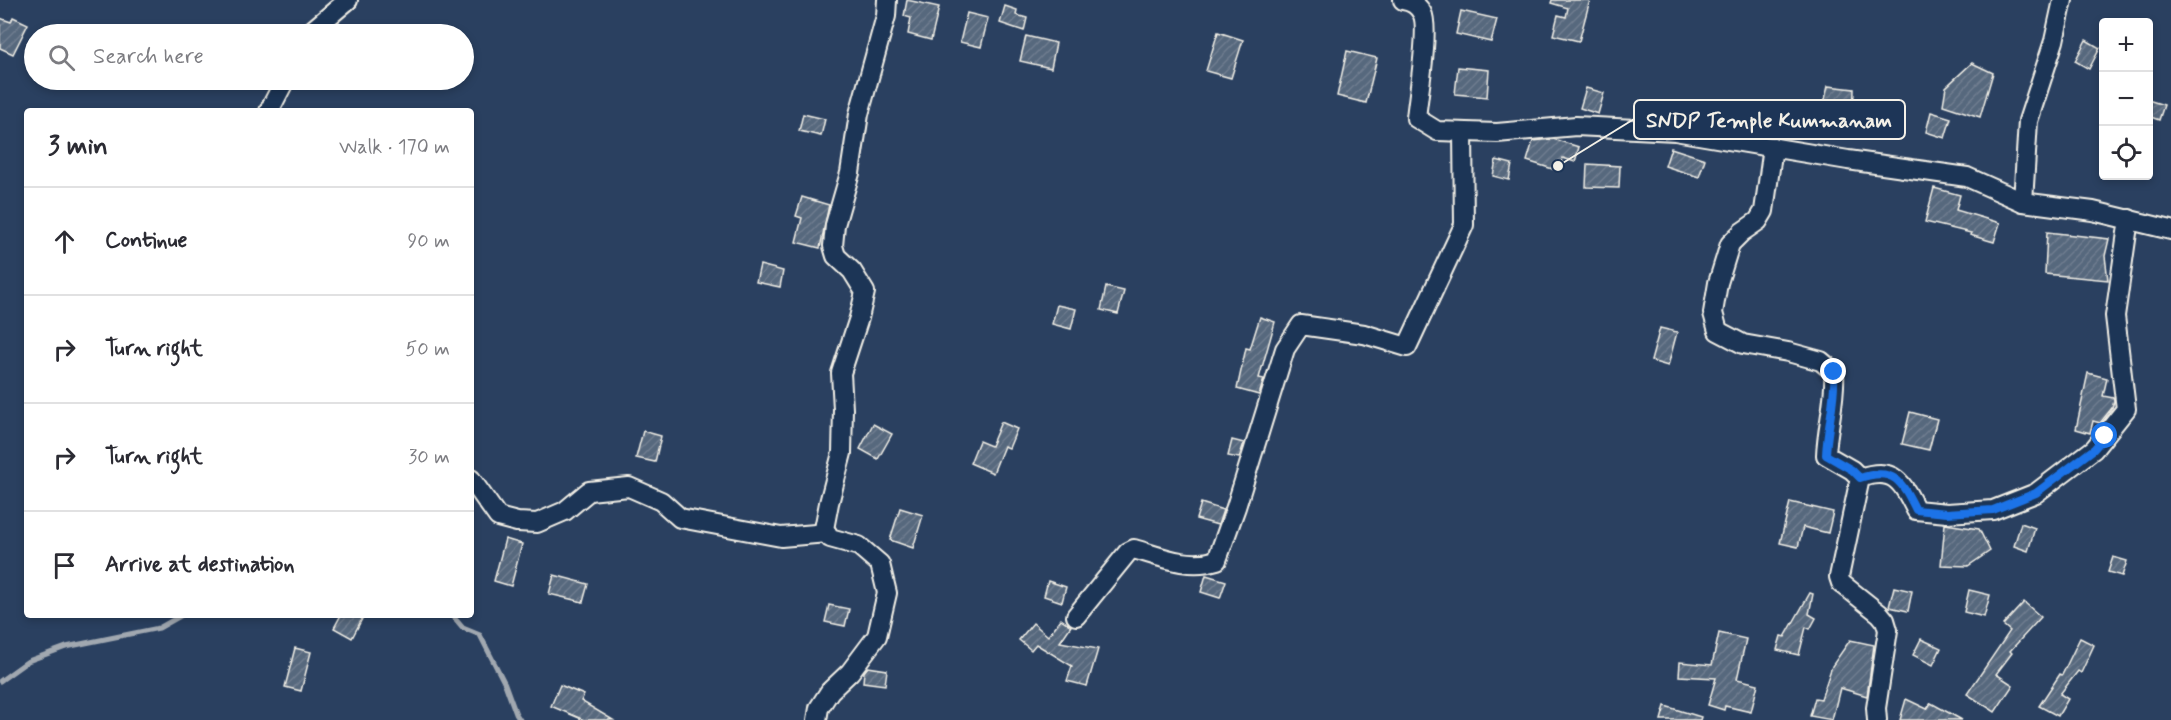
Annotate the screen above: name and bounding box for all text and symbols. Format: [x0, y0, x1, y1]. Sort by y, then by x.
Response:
map controls [2099, 18, 2153, 180]
button: + [2099, 18, 2153, 72]
search box [24, 24, 474, 90]
icon: search [45, 41, 78, 74]
text: Search here [93, 43, 204, 71]
button: − [2099, 72, 2153, 126]
callout: SNDP Temple Kummanam [1634, 100, 1905, 139]
text: SNDP Temple Kummanam [1646, 107, 1892, 135]
button: locate [2099, 126, 2153, 180]
text: 3 min [48, 130, 108, 164]
text: Walk · 170 m [339, 134, 450, 161]
icon: ahead [48, 225, 81, 258]
text: Continue [105, 227, 187, 255]
text: 90 m [407, 228, 450, 255]
icon: right [48, 333, 81, 366]
text: Turn right [105, 335, 203, 363]
text: 50 m [405, 336, 450, 363]
route end [1820, 358, 1846, 384]
route start [2091, 422, 2117, 448]
icon: right [48, 441, 81, 474]
text: Turn right [105, 443, 203, 471]
text: 30 m [408, 444, 450, 471]
icon: arrive [48, 549, 81, 582]
text: Arrive at destination [105, 551, 295, 579]

